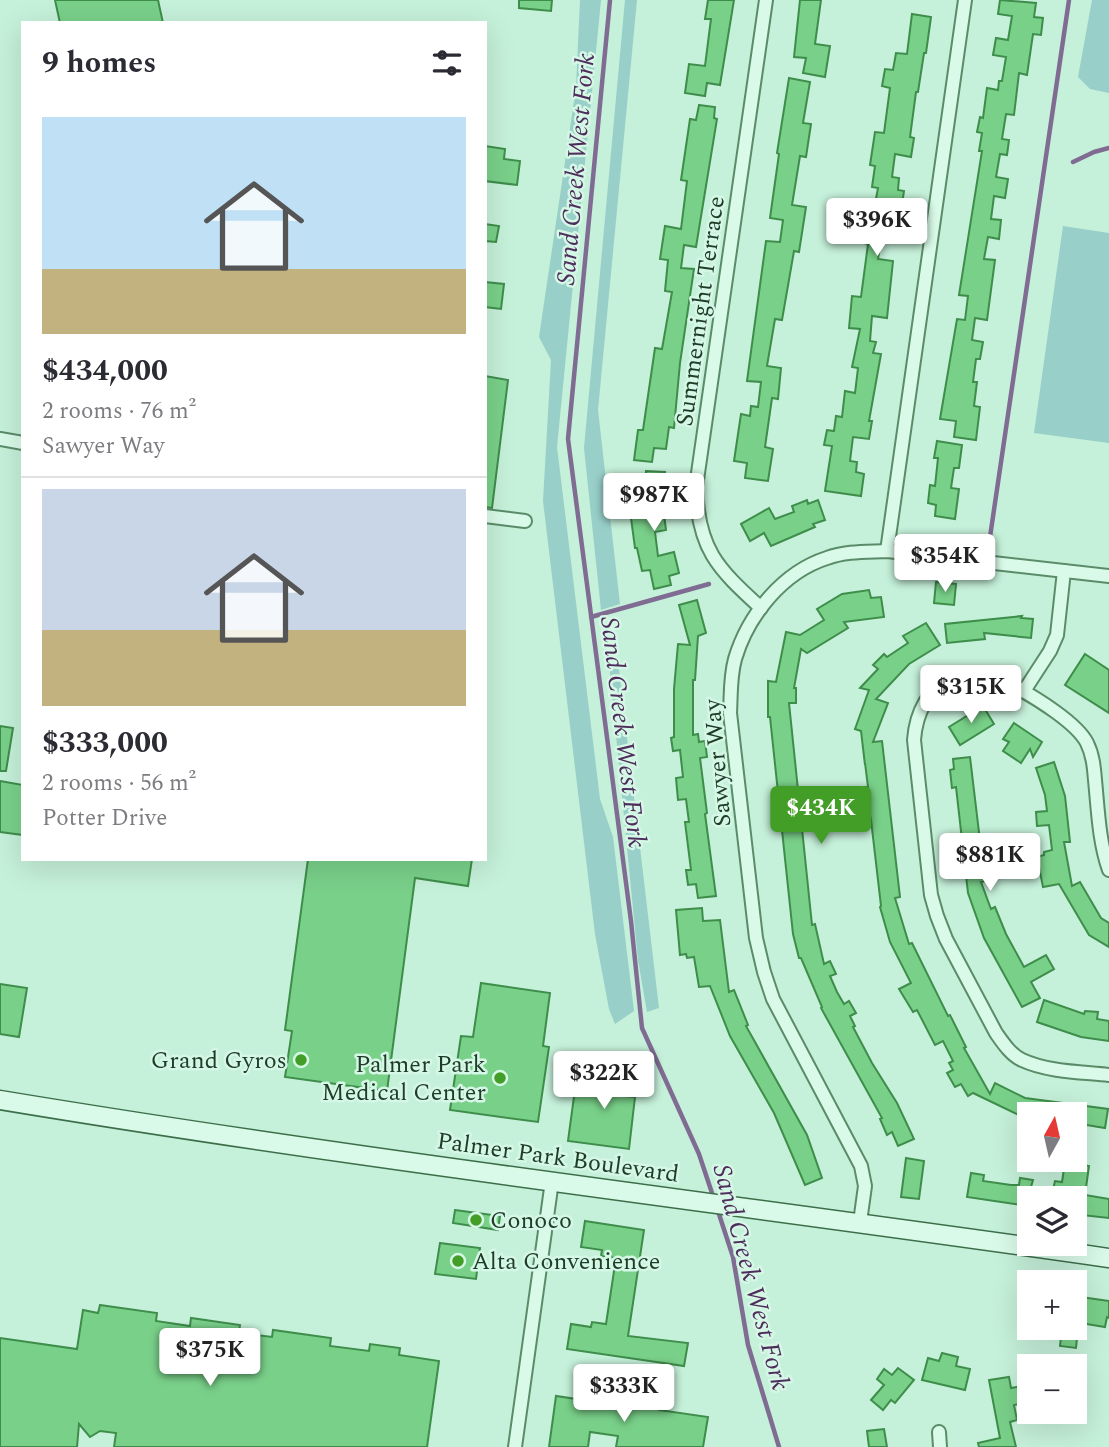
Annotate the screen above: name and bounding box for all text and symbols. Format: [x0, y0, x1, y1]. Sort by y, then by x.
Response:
text: 9 homes [42, 40, 156, 86]
icon: filters [428, 44, 466, 82]
water label: Sand Creek West Fork [546, 52, 606, 287]
icon: home [191, 163, 317, 289]
street label: Summernight Terrace [667, 194, 735, 429]
pin: $396K [828, 198, 926, 258]
text: $396K [842, 203, 912, 238]
text: $434,000 [42, 348, 168, 394]
text: 2 rooms · 76 m² [42, 394, 196, 429]
text: Sawyer Way [42, 429, 165, 464]
pin: $987K [605, 474, 703, 533]
text: $987K [619, 478, 689, 513]
pin: $354K [896, 534, 994, 594]
icon: home [191, 535, 317, 661]
text: $354K [910, 539, 980, 574]
water label: Sand Creek West Fork [589, 614, 657, 850]
pin: $315K [922, 666, 1020, 725]
text: $315K [936, 670, 1006, 705]
street label: Sawyer Way [694, 696, 742, 828]
text: $333,000 [42, 720, 168, 766]
text: 2 rooms · 56 m² [42, 766, 196, 801]
pin: $434K [772, 786, 870, 846]
text: $434K [786, 791, 856, 826]
text: Potter Drive [42, 801, 167, 836]
pin: $881K [941, 834, 1039, 893]
text: $881K [955, 838, 1025, 873]
place label: Grand Gyros [151, 1043, 287, 1079]
place label: Palmer Park Medical Center [322, 1047, 486, 1111]
marker: Grand Gyros [293, 1052, 309, 1068]
pin: $322K [555, 1052, 653, 1111]
text: $322K [569, 1056, 639, 1091]
marker: Palmer Park Medical Center [492, 1070, 508, 1086]
north arrow [1017, 1102, 1087, 1172]
map controls [1017, 1102, 1087, 1424]
street label: Palmer Park Boulevard [434, 1123, 681, 1193]
water label: Sand Creek West Fork [702, 1160, 800, 1395]
button: layers [1017, 1186, 1087, 1256]
place label: Conoco [490, 1203, 572, 1239]
marker: Conoco [468, 1212, 484, 1228]
place label: Alta Convenience [472, 1244, 660, 1280]
marker: Alta Convenience [450, 1253, 466, 1269]
button: + [1017, 1270, 1087, 1340]
pin: $375K [161, 1328, 259, 1388]
text: $375K [175, 1333, 245, 1368]
button: − [1017, 1354, 1087, 1424]
pin: $333K [575, 1364, 673, 1424]
text: $333K [589, 1369, 659, 1404]

